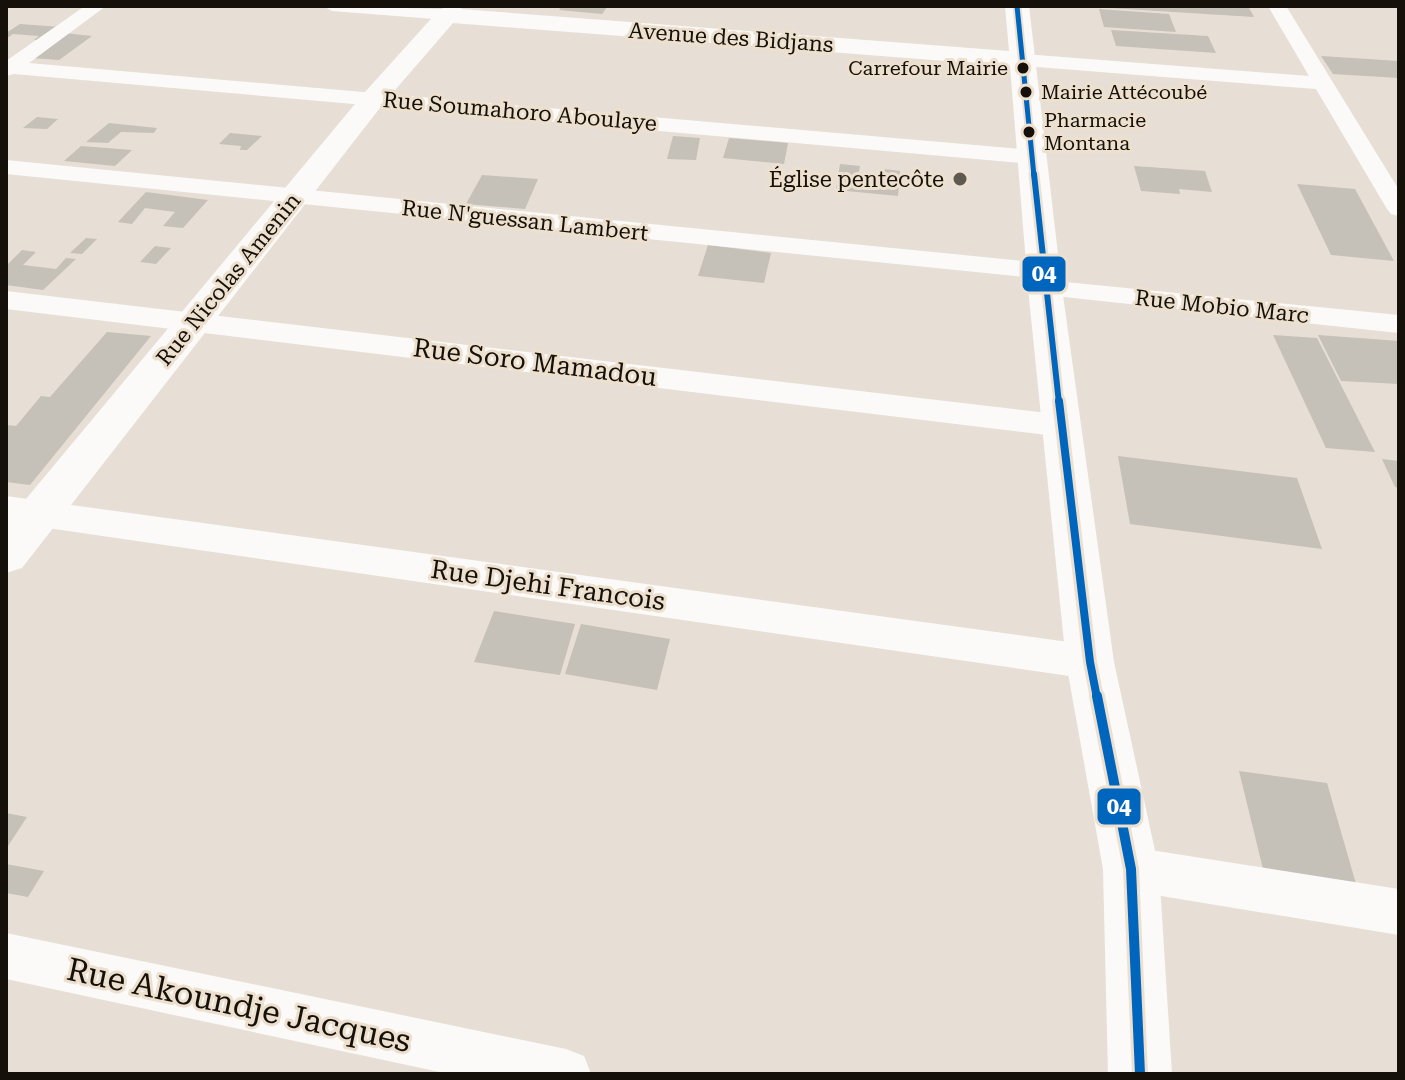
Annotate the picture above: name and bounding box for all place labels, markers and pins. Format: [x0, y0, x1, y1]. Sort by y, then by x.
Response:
place label: Carrefour Mairie [848, 56, 1008, 80]
marker: Carrefour Mairie [1015, 60, 1031, 76]
place label: Mairie Attécoubé [1041, 80, 1207, 104]
marker: Mairie Attécoubé [1018, 84, 1034, 100]
place label: Pharmacie Montana [1044, 108, 1146, 155]
marker: Pharmacie Montana [1021, 124, 1037, 140]
place label: Église pentecôte [769, 166, 944, 192]
marker: Église pentecôte [951, 170, 969, 188]

